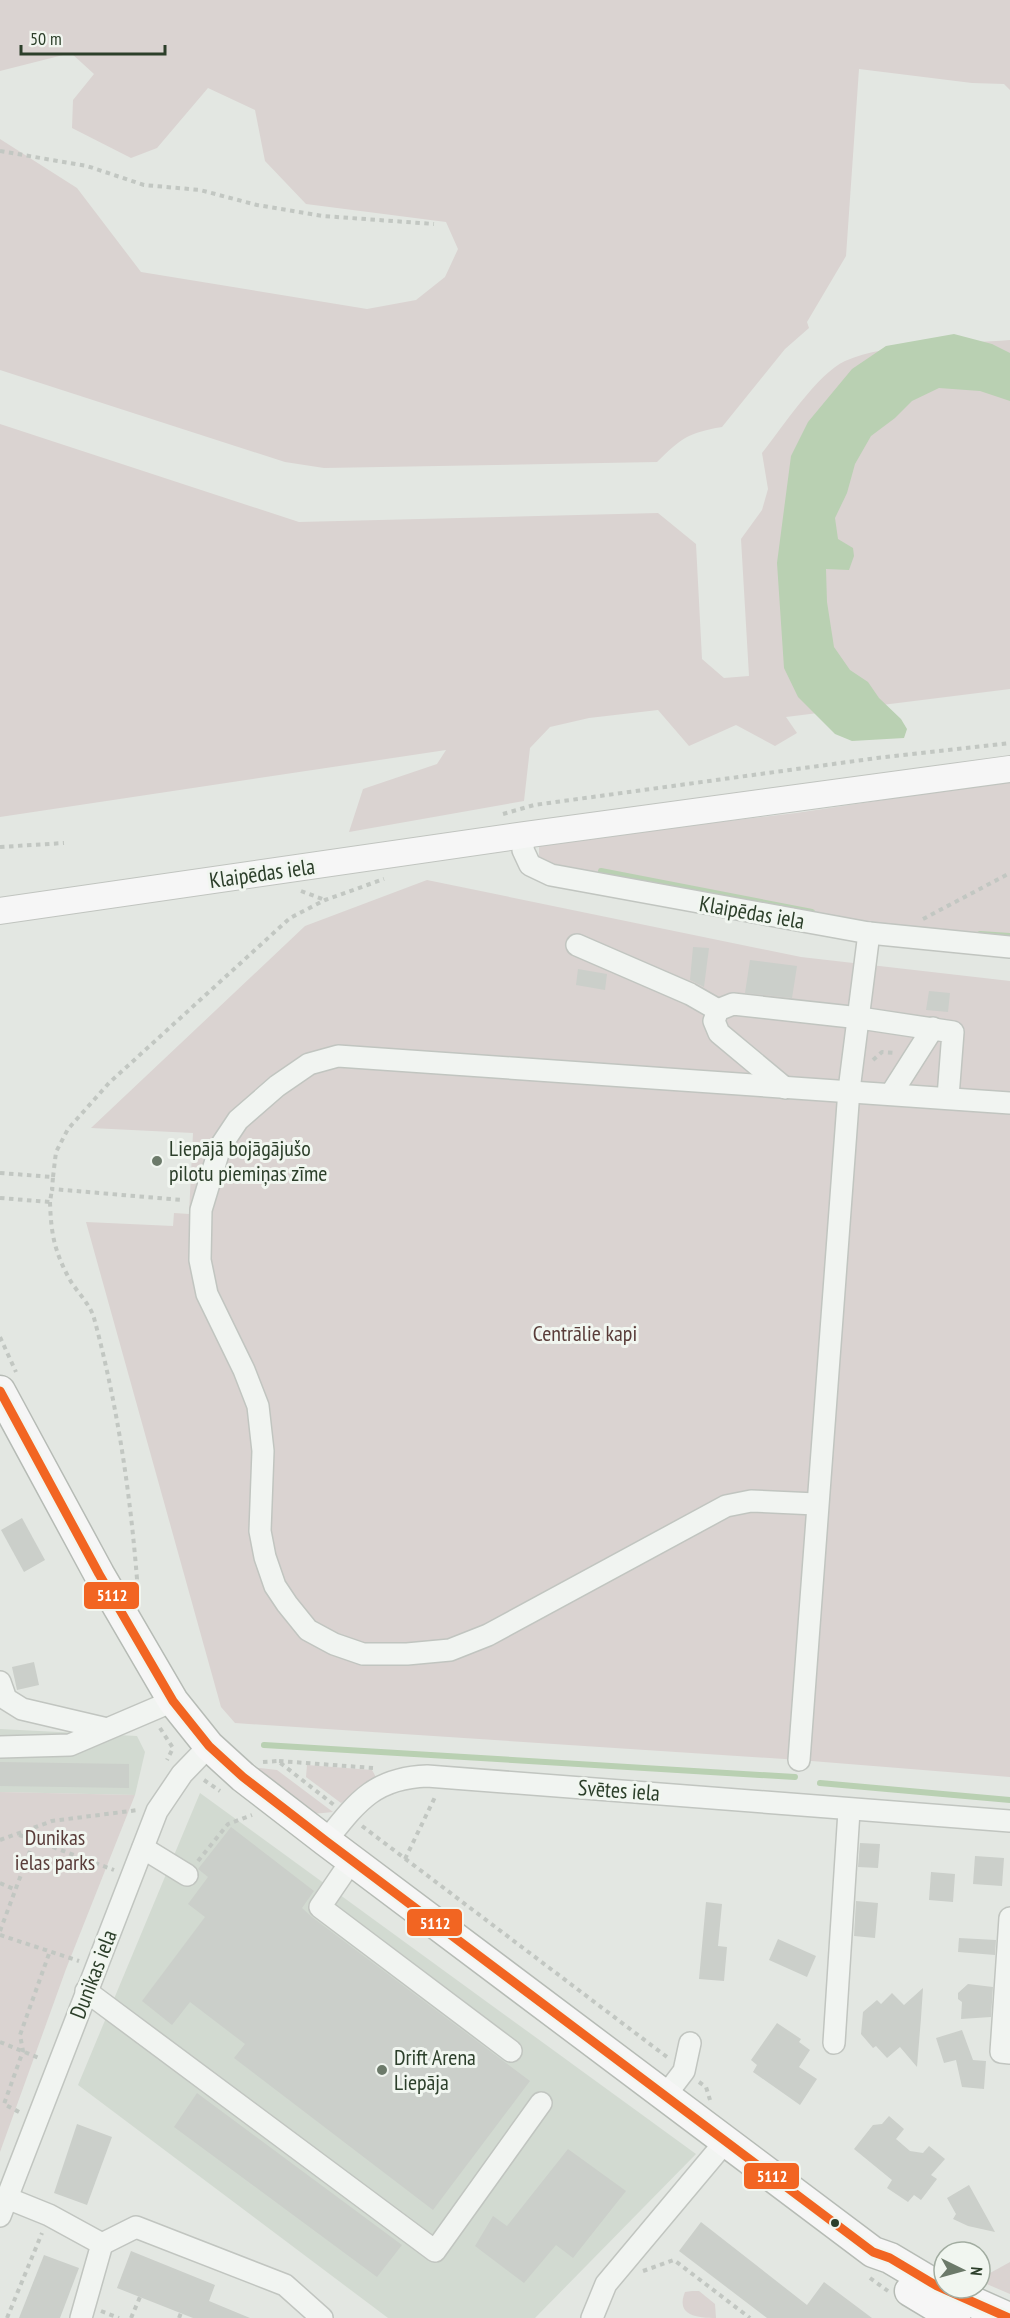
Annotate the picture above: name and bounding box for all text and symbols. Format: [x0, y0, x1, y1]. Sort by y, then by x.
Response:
scale bar [21, 18, 165, 56]
text: 50 m [30, 27, 62, 50]
street label: Klaipēdas iela [207, 852, 317, 894]
street label: Klaipēdas iela [697, 889, 807, 935]
place label: Liepājā bojāgājušo pilotu piemiņas zīme [169, 1134, 327, 1187]
marker: Liepājā bojāgājušo pilotu piemiņas zīme [150, 1154, 164, 1168]
park label: Centrālie kapi [533, 1319, 637, 1347]
line badge: 5112 [83, 1581, 140, 1610]
text: 5112 [97, 1585, 127, 1605]
street label: Svētes iela [577, 1773, 661, 1807]
park label: Dunikas ielas parks [15, 1823, 95, 1876]
line badge: 5112 [406, 1908, 463, 1937]
text: 5112 [420, 1913, 450, 1933]
street label: Dunikas iela [63, 1926, 123, 2022]
place label: Drift Arena Liepāja [394, 2043, 476, 2096]
marker: Drift Arena Liepāja [375, 2063, 389, 2077]
line badge: 5112 [743, 2162, 800, 2190]
text: 5112 [757, 2166, 787, 2186]
unlabelled marker [829, 2217, 841, 2229]
north arrow [932, 2240, 992, 2300]
text: N [967, 2266, 987, 2276]

